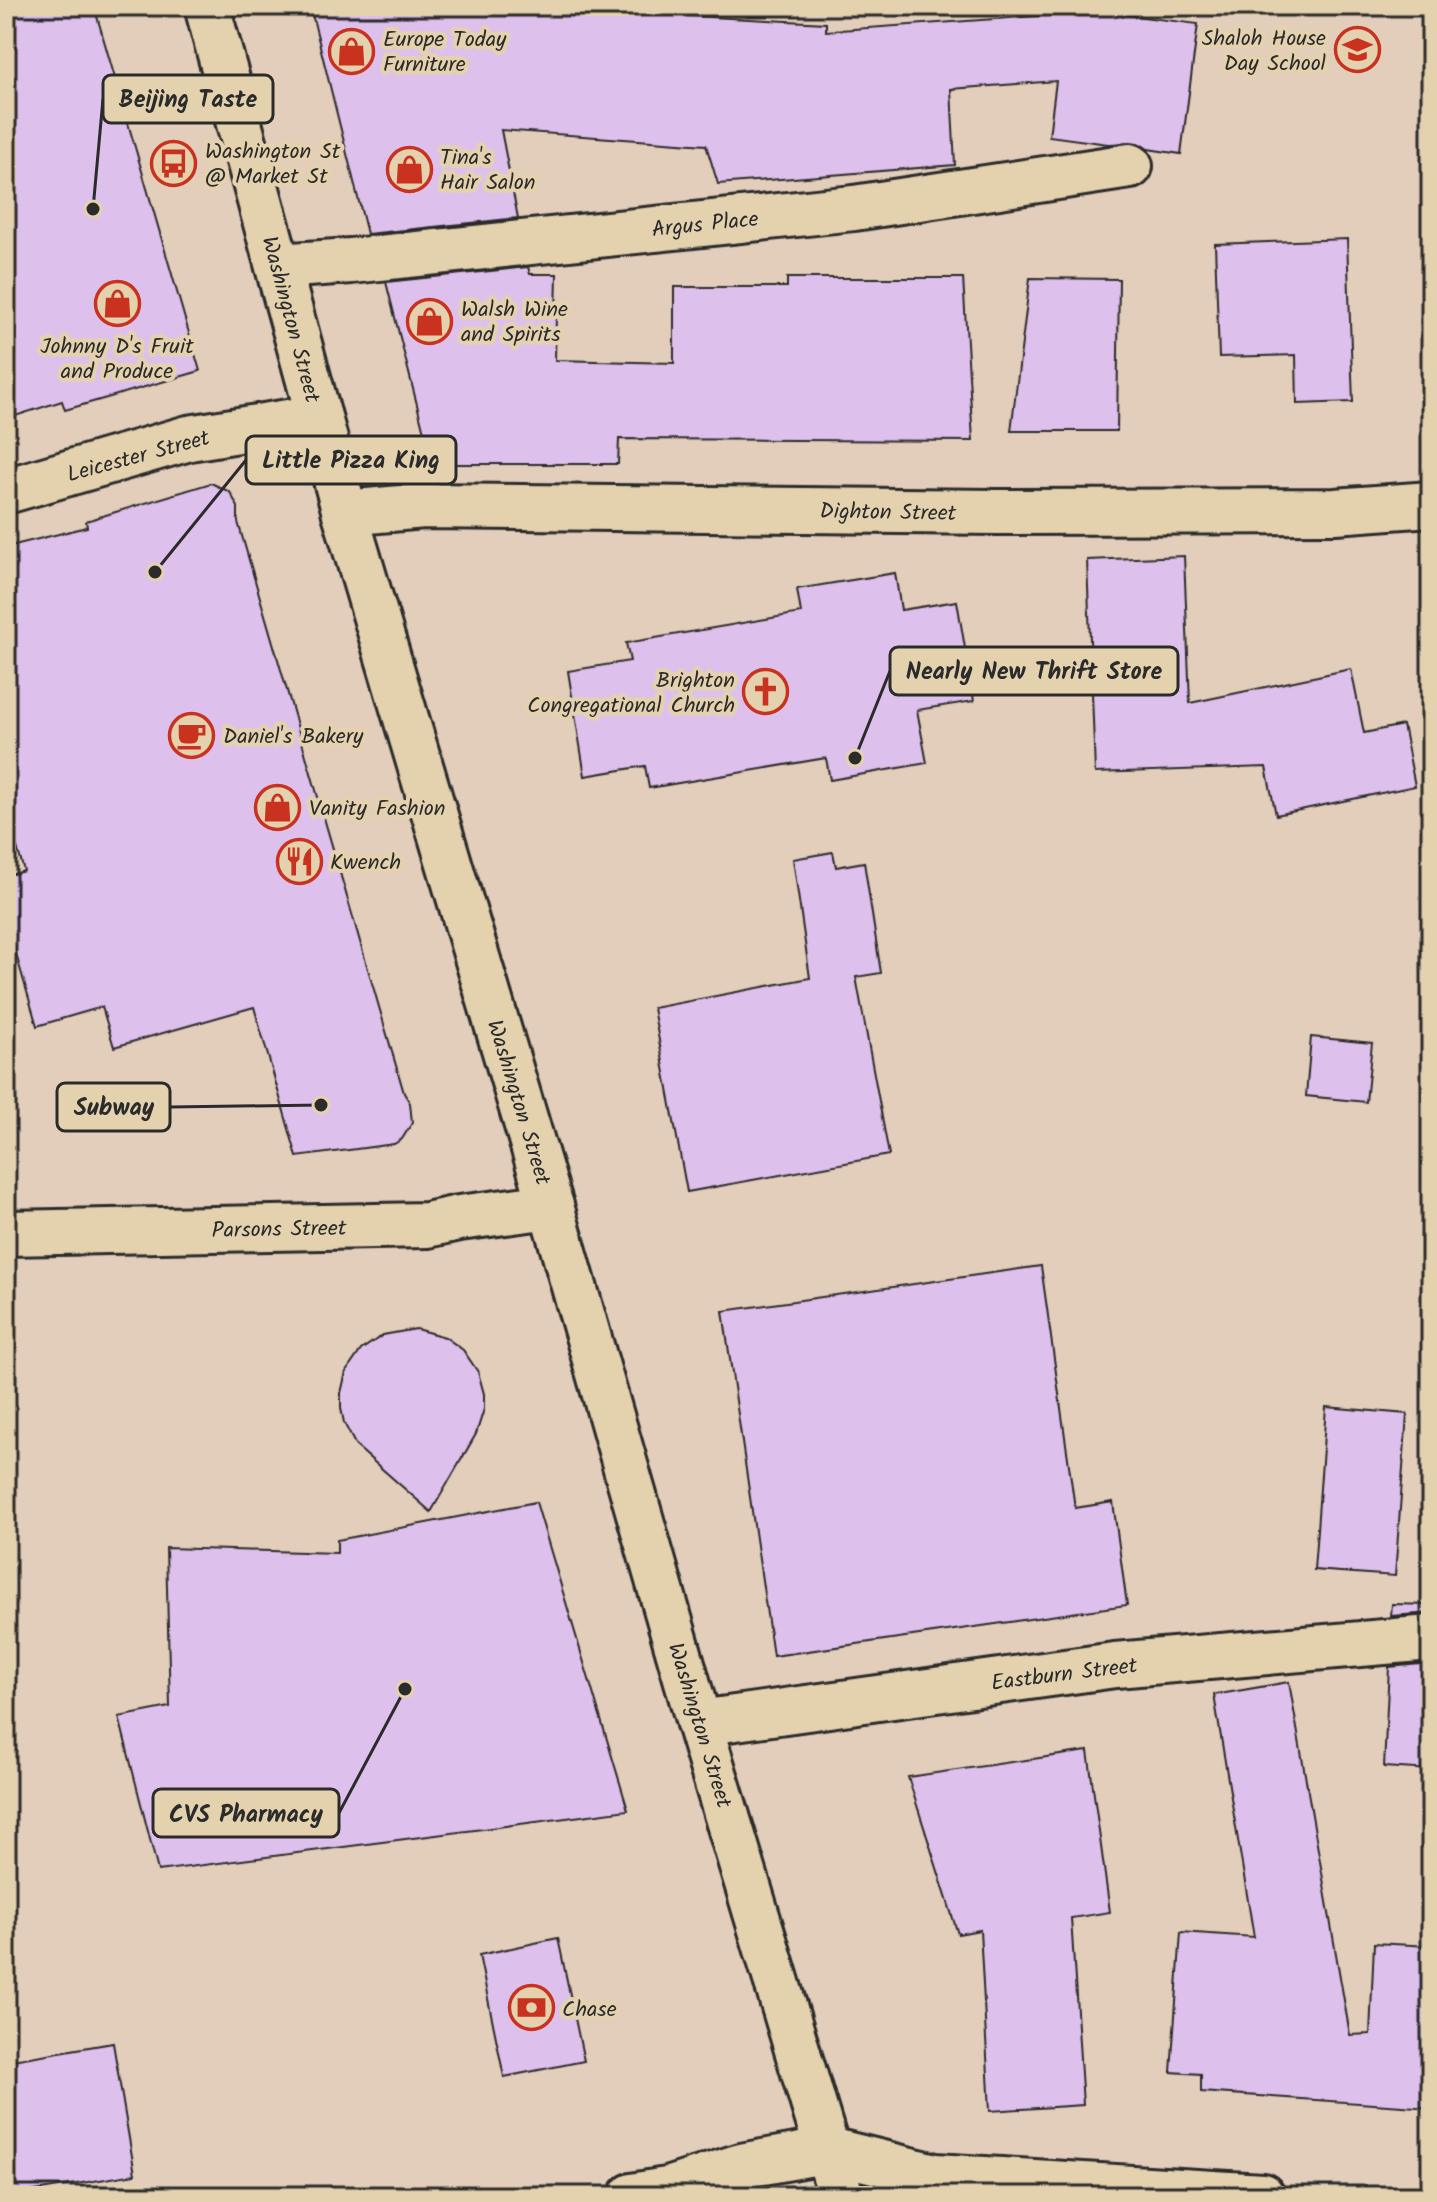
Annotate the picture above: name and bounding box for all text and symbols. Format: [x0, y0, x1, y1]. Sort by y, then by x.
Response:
place label: Shaloh House Day School [1202, 22, 1327, 82]
place label: Europe Today Furniture [383, 23, 507, 83]
school or university icon: Shaloh House Day School [1333, 26, 1381, 74]
shop icon: Europe Today Furniture [328, 27, 376, 75]
callout: Beijing Taste [103, 75, 273, 123]
text: Beijing Taste [119, 81, 258, 120]
place label: Washington St @ Market St [205, 135, 341, 195]
bus stop icon: Washington St @ Market St [150, 139, 198, 187]
place label: Tina's Hair Salon [440, 141, 535, 201]
shop icon: Tina's Hair Salon [385, 145, 433, 193]
street label: Argus Place [650, 202, 761, 248]
street label: Washington Street [251, 233, 329, 407]
shop icon: Johnny D's Fruit and Produce [93, 280, 141, 328]
place label: Walsh Wine and Spirits [461, 293, 568, 353]
shop icon: Walsh Wine and Spirits [406, 297, 454, 345]
place label: Johnny D's Fruit and Produce [40, 330, 194, 390]
street label: Leicester Street [63, 421, 214, 493]
callout: Little Pizza King [246, 436, 456, 484]
text: Little Pizza King [262, 442, 440, 481]
street label: Dighton Street [819, 495, 957, 532]
callout: Nearly New Thrift Store [890, 647, 1178, 695]
text: Nearly New Thrift Store [906, 653, 1163, 692]
place label: Brighton Congregational Church [527, 664, 735, 724]
church icon: Brighton Congregational Church [742, 668, 790, 716]
cafe icon: Daniel's Bakery [168, 711, 216, 759]
place label: Daniel's Bakery [223, 720, 364, 755]
shop icon: Vanity Fashion [254, 783, 302, 831]
place label: Vanity Fashion [309, 792, 446, 827]
restaurant icon: Kwench [275, 837, 323, 885]
place label: Kwench [330, 846, 401, 881]
street label: Washington Street [476, 1016, 559, 1190]
callout: Subway [57, 1083, 170, 1131]
text: Subway [74, 1089, 155, 1128]
street label: Parsons Street [211, 1212, 347, 1249]
street label: Washington Street [657, 1639, 740, 1813]
street label: Eastburn Street [989, 1649, 1140, 1702]
callout: CVS Pharmacy [153, 1789, 339, 1837]
text: CVS Pharmacy [169, 1796, 323, 1835]
bank icon: Chase [507, 1984, 555, 2032]
place label: Chase [562, 1993, 617, 2028]

